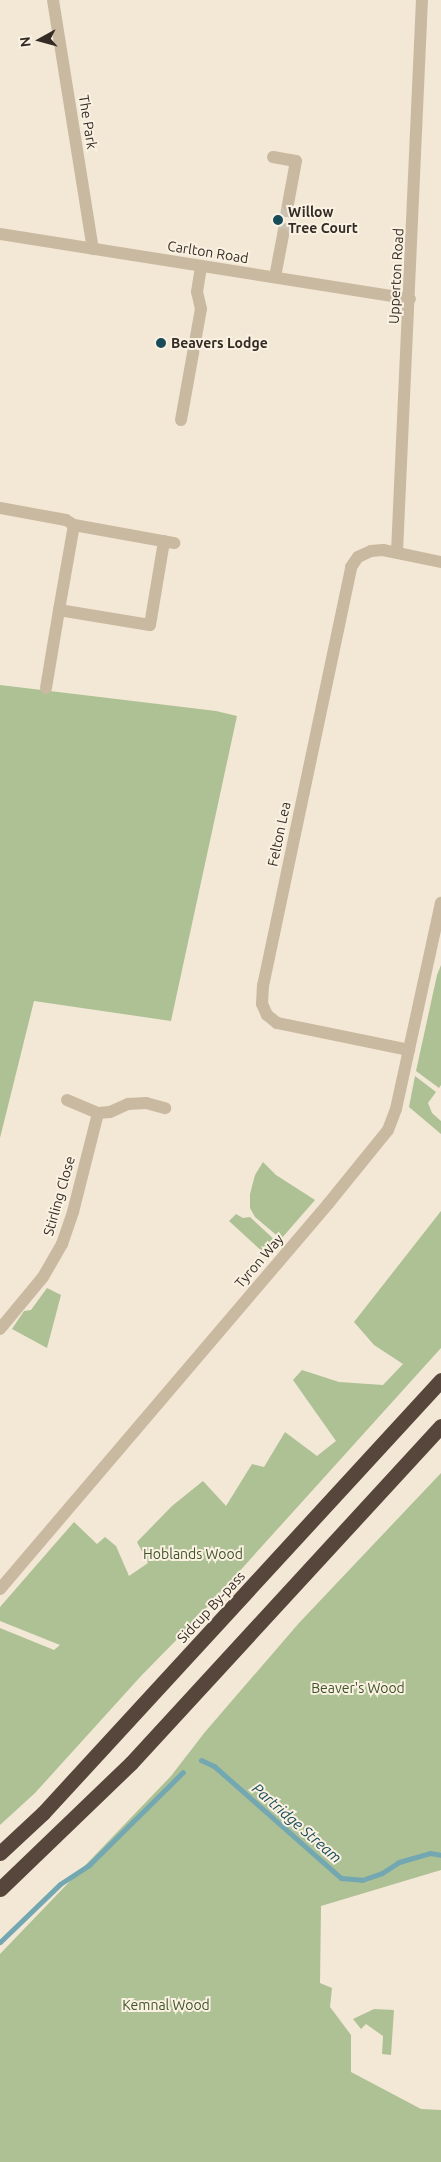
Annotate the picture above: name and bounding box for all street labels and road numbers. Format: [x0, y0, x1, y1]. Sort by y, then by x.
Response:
street label: The Park [75, 94, 101, 150]
street label: Upperton Road [385, 228, 407, 324]
street label: Carlton Road [166, 237, 250, 267]
street label: Felton Lea [264, 800, 294, 868]
street label: Stirling Close [40, 1154, 78, 1238]
street label: Tyron Way [231, 1231, 287, 1291]
street label: Sidcup By-pass [173, 1568, 249, 1646]

